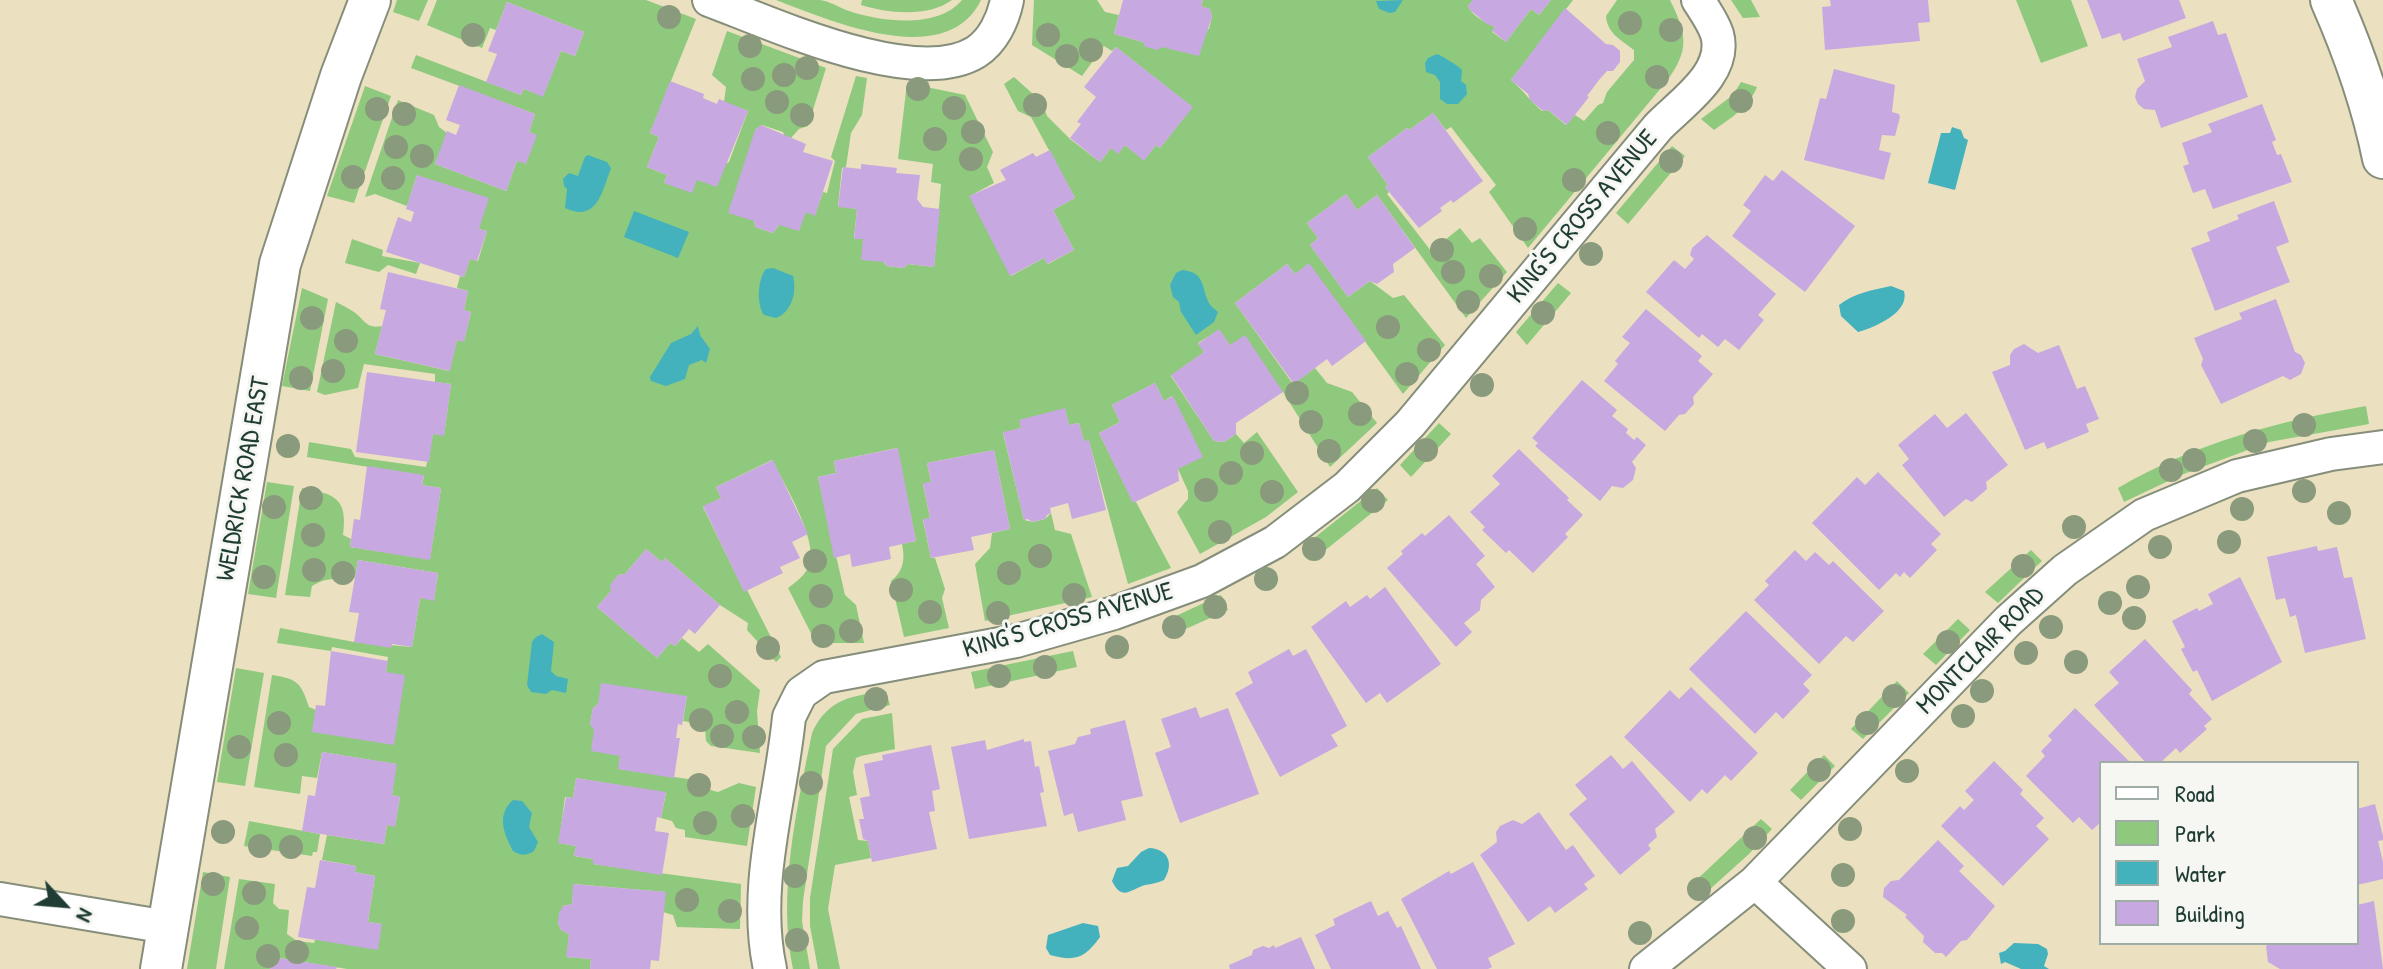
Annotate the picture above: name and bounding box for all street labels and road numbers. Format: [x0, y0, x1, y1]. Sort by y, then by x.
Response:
street label: KING'S CROSS AVENUE [1501, 124, 1665, 310]
street label: WELDRICK ROAD EAST [211, 374, 277, 584]
street label: KING'S CROSS AVENUE [959, 576, 1177, 666]
street label: MONTCLAIR ROAD [1911, 581, 2051, 721]

